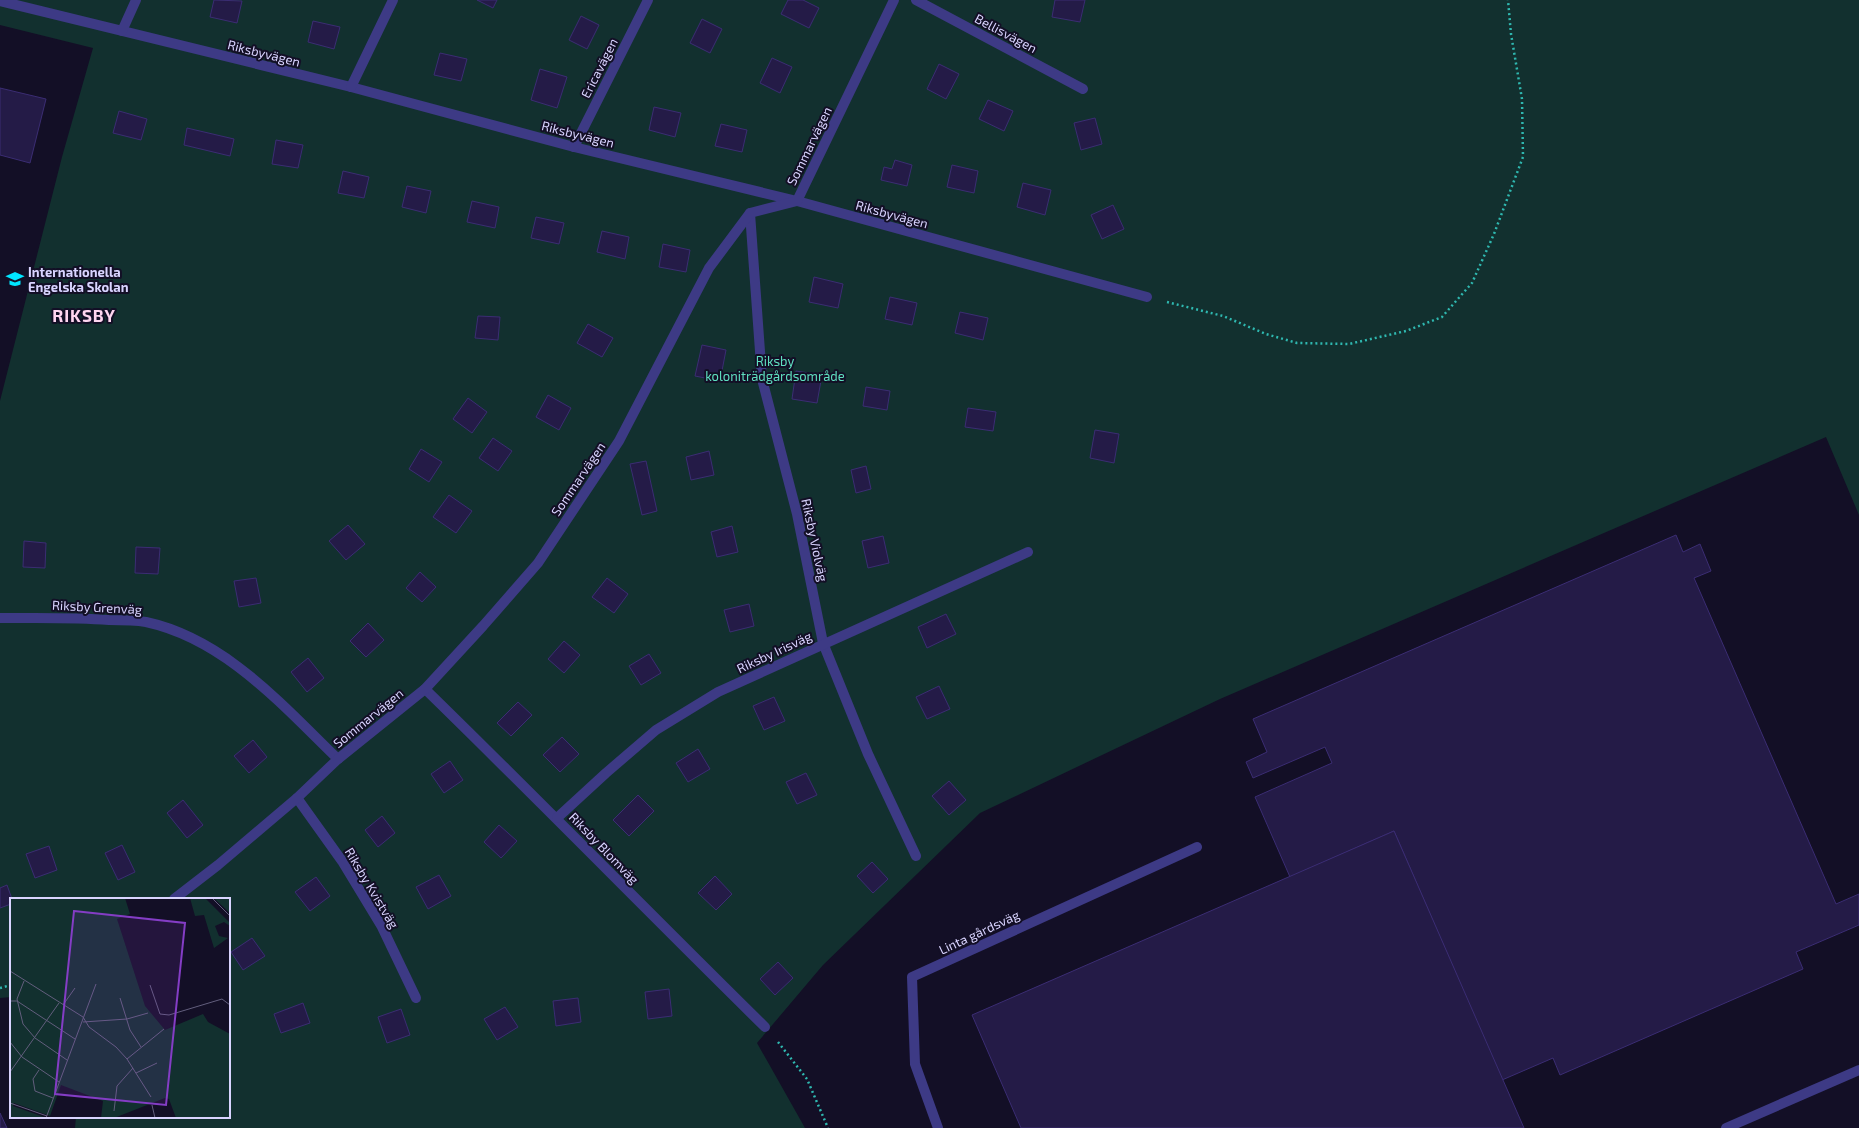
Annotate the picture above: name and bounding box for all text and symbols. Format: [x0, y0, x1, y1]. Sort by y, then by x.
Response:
street label: Bellisvägen [972, 10, 1040, 56]
street label: Ericavägen [577, 35, 621, 101]
street label: Riksbyvägen [226, 36, 302, 70]
street label: Sommarvägen [783, 104, 835, 188]
street label: Riksbyvägen [540, 117, 616, 151]
street label: Riksbyvägen [854, 197, 930, 231]
place label: Internationella Engelska Skolan [28, 264, 129, 295]
school or university icon: Internationella Engelska Skolan [5, 269, 25, 289]
district label: RIKSBY [52, 305, 116, 325]
park label: Riksby koloniträdgårdsområde [705, 353, 845, 384]
street label: Sommarvägen [547, 439, 609, 519]
street label: Riksby Violväg [798, 497, 832, 583]
street label: Riksby Grenväg [52, 597, 142, 617]
street label: Riksby Irisväg [734, 628, 814, 676]
street label: Sommarvägen [330, 685, 406, 751]
street label: Riksby Blomväg [566, 809, 642, 887]
street label: Riksby Kvistväg [342, 845, 402, 931]
inset map [10, 898, 230, 1118]
street label: Linta gårdsväg [936, 906, 1022, 958]

